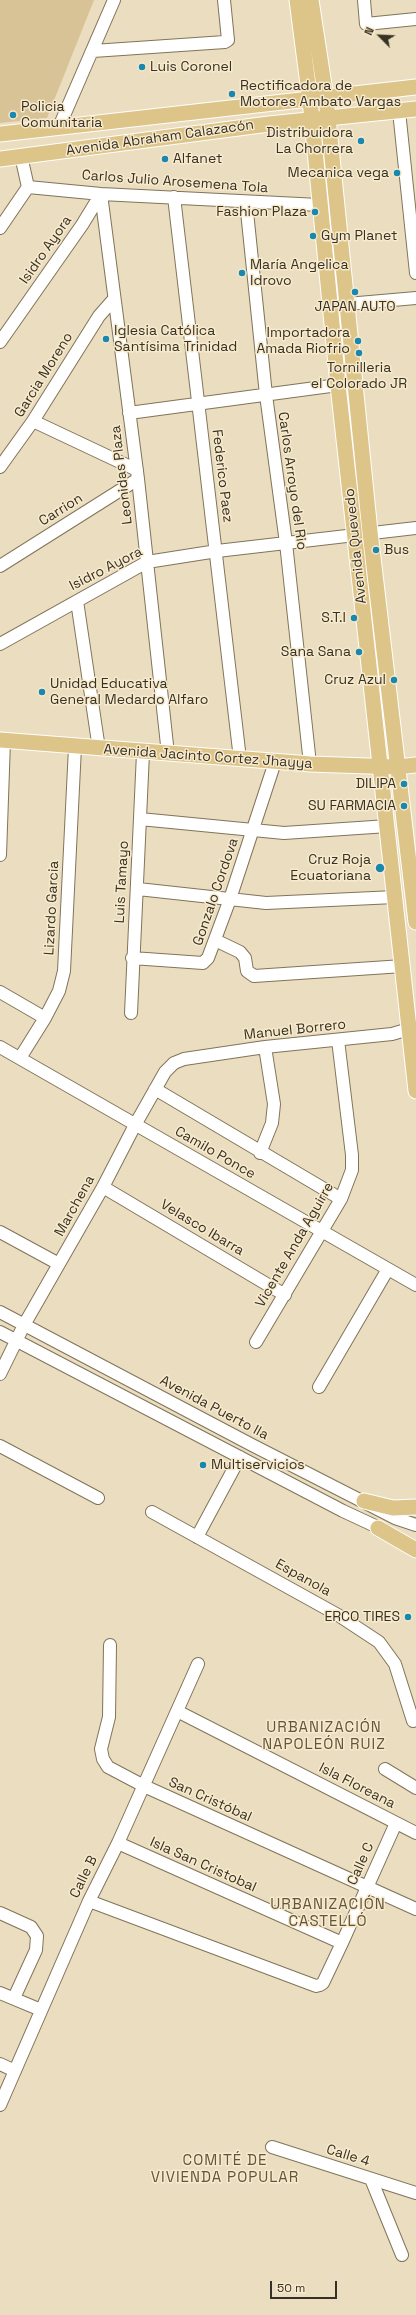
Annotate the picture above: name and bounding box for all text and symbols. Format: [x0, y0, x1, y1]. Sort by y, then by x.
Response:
north arrow [360, 16, 400, 56]
text: N [361, 25, 377, 37]
place label: Luis Coronel [150, 59, 232, 75]
marker: Luis Coronel [137, 62, 147, 72]
place label: Rectificadora de Motores Ambato Vargas [240, 78, 401, 110]
marker: Rectificadora de Motores Ambato Vargas [227, 89, 237, 99]
place label: Policia Comunitaria [21, 99, 102, 132]
marker: Policia Comunitaria [8, 110, 18, 120]
street label: Avenida Abraham Calazacón [65, 117, 255, 159]
place label: Distribuidora La Chorrera [266, 125, 353, 158]
marker: Distribuidora La Chorrera [356, 136, 366, 146]
place label: Alfanet [173, 151, 222, 167]
marker: Alfanet [160, 154, 170, 164]
place label: Mecanica vega [288, 165, 389, 181]
street label: Carlos Julio Arosemena Tola [81, 167, 269, 197]
marker: Mecanica vega [392, 168, 402, 178]
place label: Fashion Plaza [216, 204, 307, 220]
marker: Fashion Plaza [310, 207, 320, 217]
street label: Isidro Ayora [16, 213, 76, 287]
place label: Gym Planet [321, 228, 397, 244]
marker: Gym Planet [308, 231, 318, 241]
place label: María Angelica Idrovo [250, 257, 348, 290]
marker: María Angelica Idrovo [237, 268, 247, 278]
marker: JAPAN AUTO [350, 287, 360, 297]
place label: JAPAN AUTO [314, 299, 396, 315]
place label: Iglesia Católica Santísima Trinidad [114, 323, 237, 356]
place label: Importadora Amada Riofrio [256, 325, 350, 358]
street label: Garcia Moreno [11, 329, 77, 421]
marker: Iglesia Católica Santísima Trinidad [101, 334, 111, 344]
marker: Importadora Amada Riofrio [353, 336, 363, 346]
marker: Tornilleria el Colorado JR [354, 348, 364, 358]
place label: Tornilleria el Colorado JR [311, 360, 407, 392]
street label: Carlos Arroyo del Rio [274, 411, 310, 551]
street label: Leonidas Plaza [108, 424, 136, 526]
street label: Federico Paez [208, 428, 236, 524]
street label: Avenida Quevedo [342, 487, 370, 605]
street label: Carrion [36, 490, 86, 530]
place label: Bus [384, 542, 409, 558]
street label: Isidro Ayora [67, 543, 145, 595]
marker: Bus [371, 545, 381, 555]
place label: S.T.I [321, 610, 346, 626]
marker: S.T.I [349, 613, 359, 623]
place label: Sana Sana [281, 644, 351, 660]
marker: Sana Sana [354, 647, 364, 657]
place label: Cruz Azul [324, 672, 386, 688]
marker: Cruz Azul [389, 675, 399, 685]
place label: Unidad Educativa General Medardo Alfaro [50, 676, 208, 708]
marker: Unidad Educativa General Medardo Alfaro [37, 687, 47, 697]
street label: Avenida Jacinto Cortez Jhayya [103, 741, 313, 773]
place label: DILIPA [356, 776, 396, 792]
marker: DILIPA [399, 779, 409, 789]
place label: SU FARMACIA [308, 798, 396, 814]
marker: SU FARMACIA [399, 801, 409, 811]
street label: Gonzalo Cordova [190, 836, 242, 948]
street label: Luis Tamayo [111, 840, 133, 924]
place label: Cruz Roja Ecuatoriana [290, 852, 371, 884]
street label: Lizardo Garcia [41, 860, 63, 956]
marker: Cruz Roja Ecuatoriana [374, 862, 386, 874]
street label: Manuel Borrero [243, 1016, 347, 1044]
street label: Camilo Ponce [172, 1123, 258, 1183]
street label: Marchena [51, 1173, 99, 1239]
street label: Vicente Anda Aguirre [252, 1179, 338, 1311]
street label: Velasco Ibarra [157, 1196, 247, 1260]
street label: Avenida Puerto Ila [157, 1372, 271, 1444]
place label: Multiservicios [211, 1457, 305, 1473]
marker: Multiservicios [198, 1460, 208, 1470]
street label: Espanola [272, 1556, 334, 1600]
place label: ERCO TIRES [324, 1609, 400, 1625]
marker: ERCO TIRES [403, 1612, 413, 1622]
district label: URBANIZACIÓN NAPOLEÓN RUIZ [262, 1719, 386, 1754]
street label: Isla Floreana [316, 1760, 398, 1812]
street label: San Cristóbal [166, 1774, 254, 1826]
street label: Isla San Cristobal [147, 1834, 259, 1896]
street label: Calle C [344, 1840, 378, 1888]
street label: Calle B [67, 1853, 101, 1901]
district label: URBANIZACIÓN CASTELLÓ [270, 1896, 386, 1931]
street label: Calle 4 [324, 2141, 372, 2171]
district label: COMITÉ DE VIVIENDA POPULAR [151, 2152, 299, 2187]
scale bar [272, 2273, 339, 2299]
text: 50 m [277, 2280, 305, 2296]

